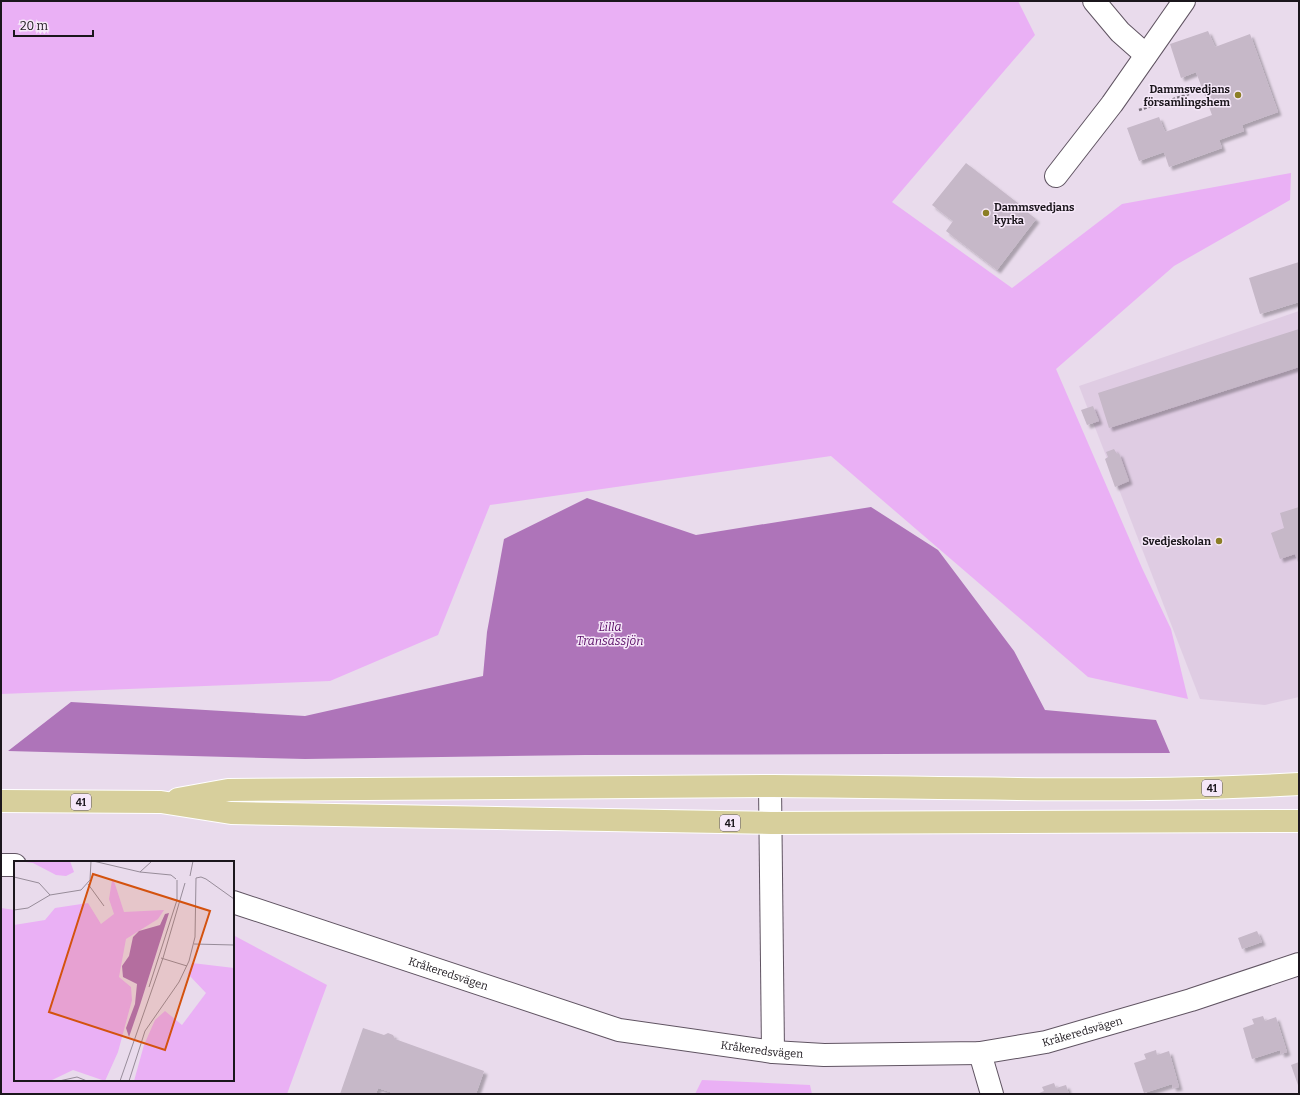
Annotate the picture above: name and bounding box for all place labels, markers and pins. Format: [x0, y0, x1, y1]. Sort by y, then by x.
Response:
place label: Dammsvedjans församlingshem [1143, 83, 1231, 109]
marker: Dammsvedjans församlingshem [1233, 90, 1243, 100]
place label: Dammsvedjans kyrka [994, 201, 1075, 227]
marker: Dammsvedjans kyrka [981, 208, 991, 218]
place label: Svedjeskolan [1142, 535, 1211, 548]
marker: Svedjeskolan [1214, 536, 1224, 546]

